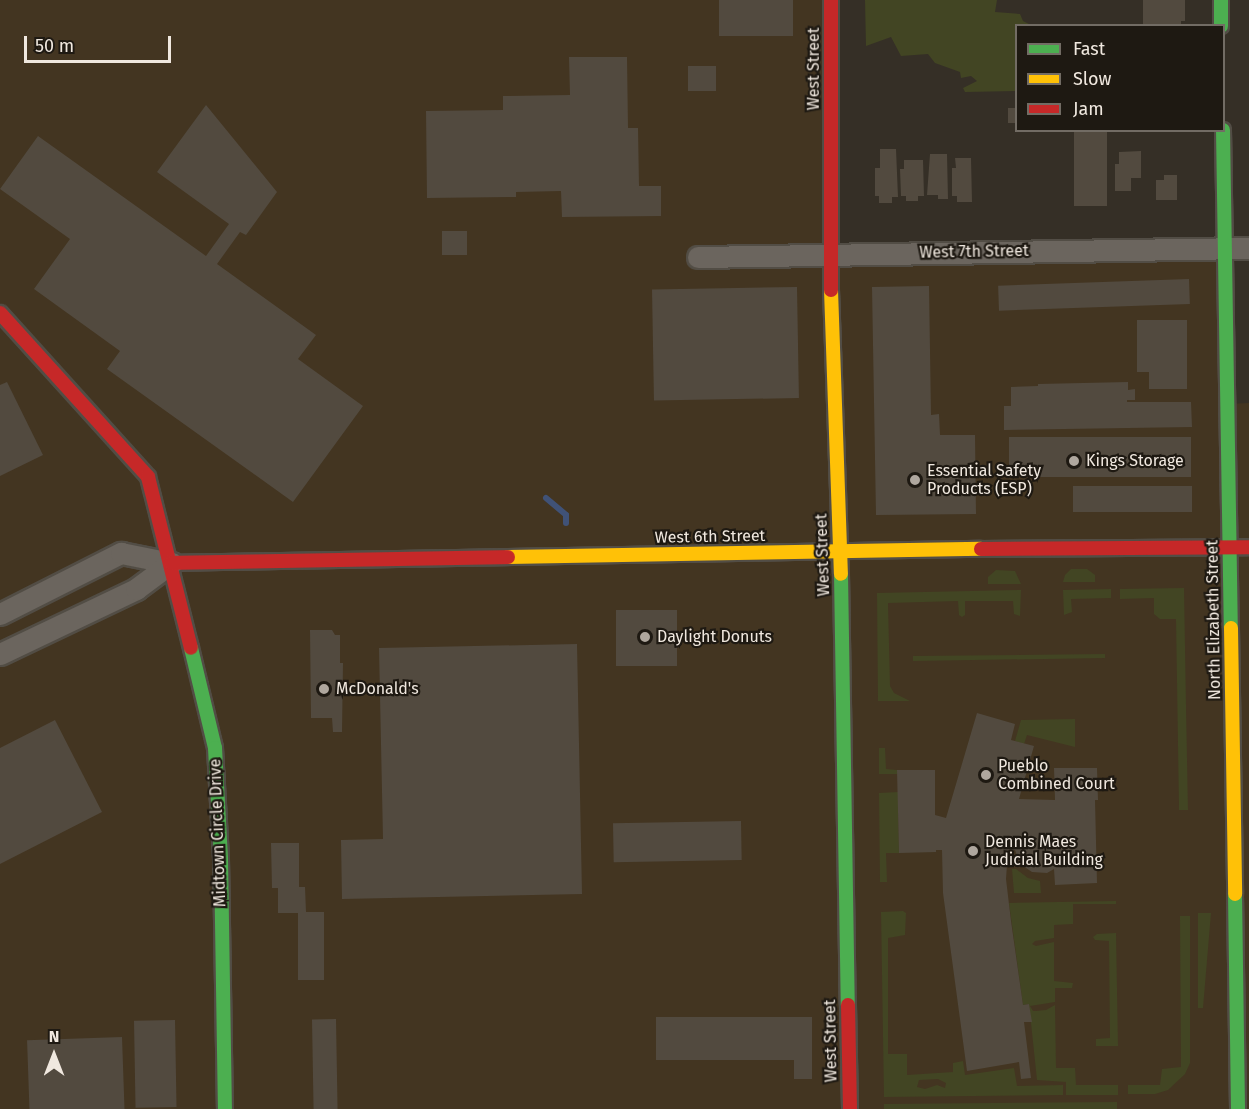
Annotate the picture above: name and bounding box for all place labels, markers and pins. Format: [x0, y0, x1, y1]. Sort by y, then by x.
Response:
place label: Kings Storage [1086, 451, 1184, 471]
marker: Kings Storage [1067, 454, 1081, 468]
place label: Essential Safety Products (ESP) [927, 461, 1041, 499]
marker: Essential Safety Products (ESP) [908, 473, 922, 487]
place label: Daylight Donuts [657, 627, 772, 647]
marker: Daylight Donuts [638, 630, 652, 644]
place label: McDonald's [336, 679, 419, 699]
marker: McDonald's [317, 682, 331, 696]
place label: Pueblo Combined Court [998, 756, 1115, 794]
marker: Pueblo Combined Court [979, 768, 993, 782]
place label: Dennis Maes Judicial Building [985, 832, 1103, 870]
marker: Dennis Maes Judicial Building [966, 844, 980, 858]

